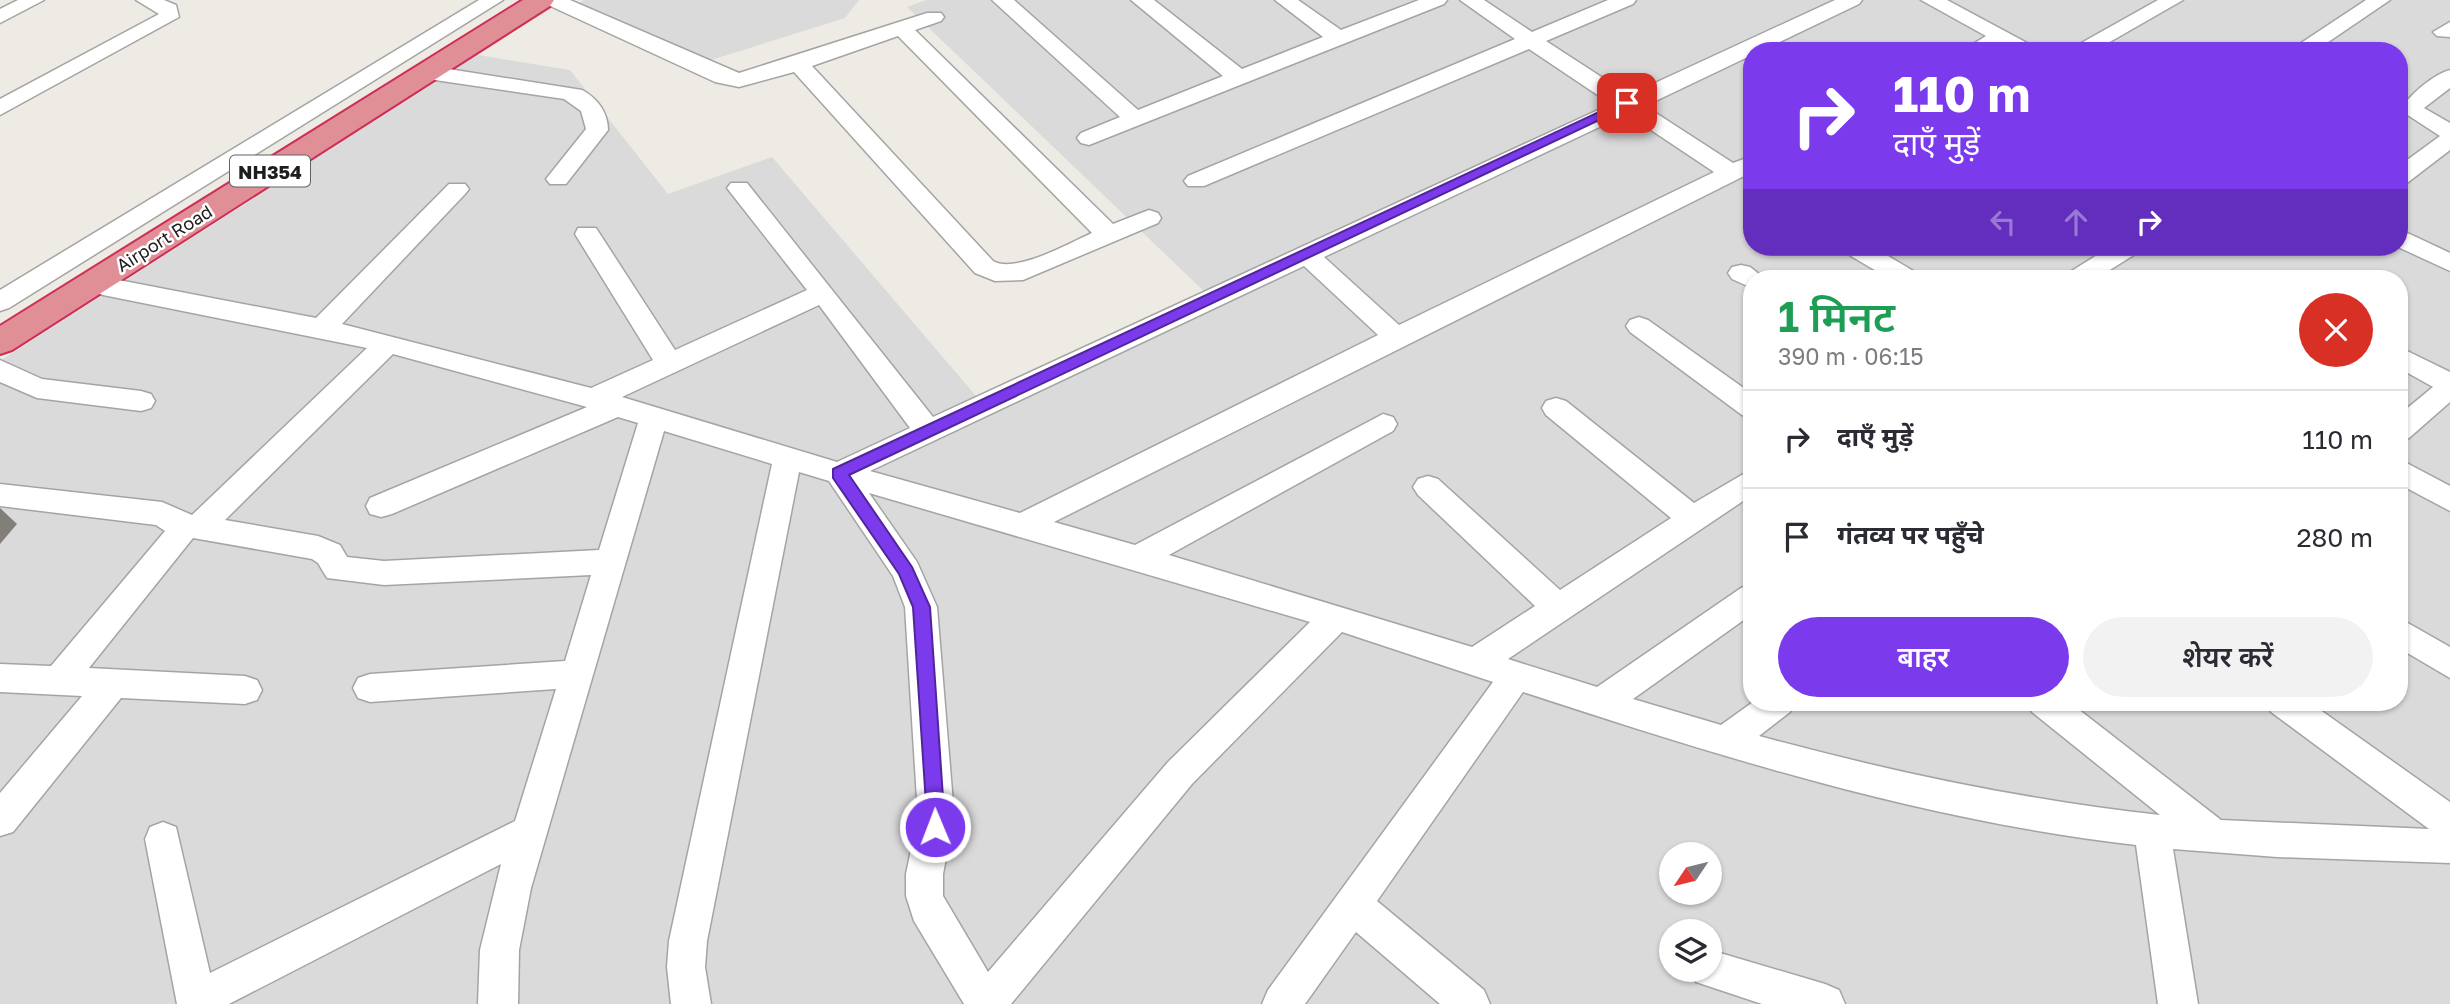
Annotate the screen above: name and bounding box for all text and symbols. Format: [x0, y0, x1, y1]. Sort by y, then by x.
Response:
text: 110 m [1893, 64, 2030, 123]
icon: right [1778, 70, 1869, 161]
pin [1597, 73, 1657, 133]
icon: arrive [1608, 84, 1646, 122]
text: दाएँ मुड़ें [1893, 124, 1980, 162]
road number: NH354 [230, 155, 310, 186]
street label: Airport Road [112, 200, 216, 276]
icon: left [1984, 203, 2022, 241]
icon: ahead [2057, 203, 2095, 241]
icon: right [2130, 203, 2168, 241]
text: 1 मिनट [1778, 291, 1895, 341]
button: close [2299, 293, 2373, 367]
text: 390 m · 06:15 [1778, 342, 1924, 370]
icon: right [1778, 420, 1816, 458]
text: दाएँ मुड़ें [1837, 421, 1913, 452]
text: 110 m [2302, 424, 2373, 455]
icon: arrive [1778, 518, 1816, 556]
text: गंतव्य पर पहुँचे [1837, 519, 1984, 550]
text: 280 m [2296, 522, 2373, 553]
button: बाहर [1778, 617, 2069, 697]
button: शेयर करें [2083, 617, 2373, 697]
position arrow [898, 790, 972, 864]
north arrow [1659, 842, 1722, 905]
map controls [1659, 842, 1722, 982]
button: layers [1659, 919, 1722, 982]

